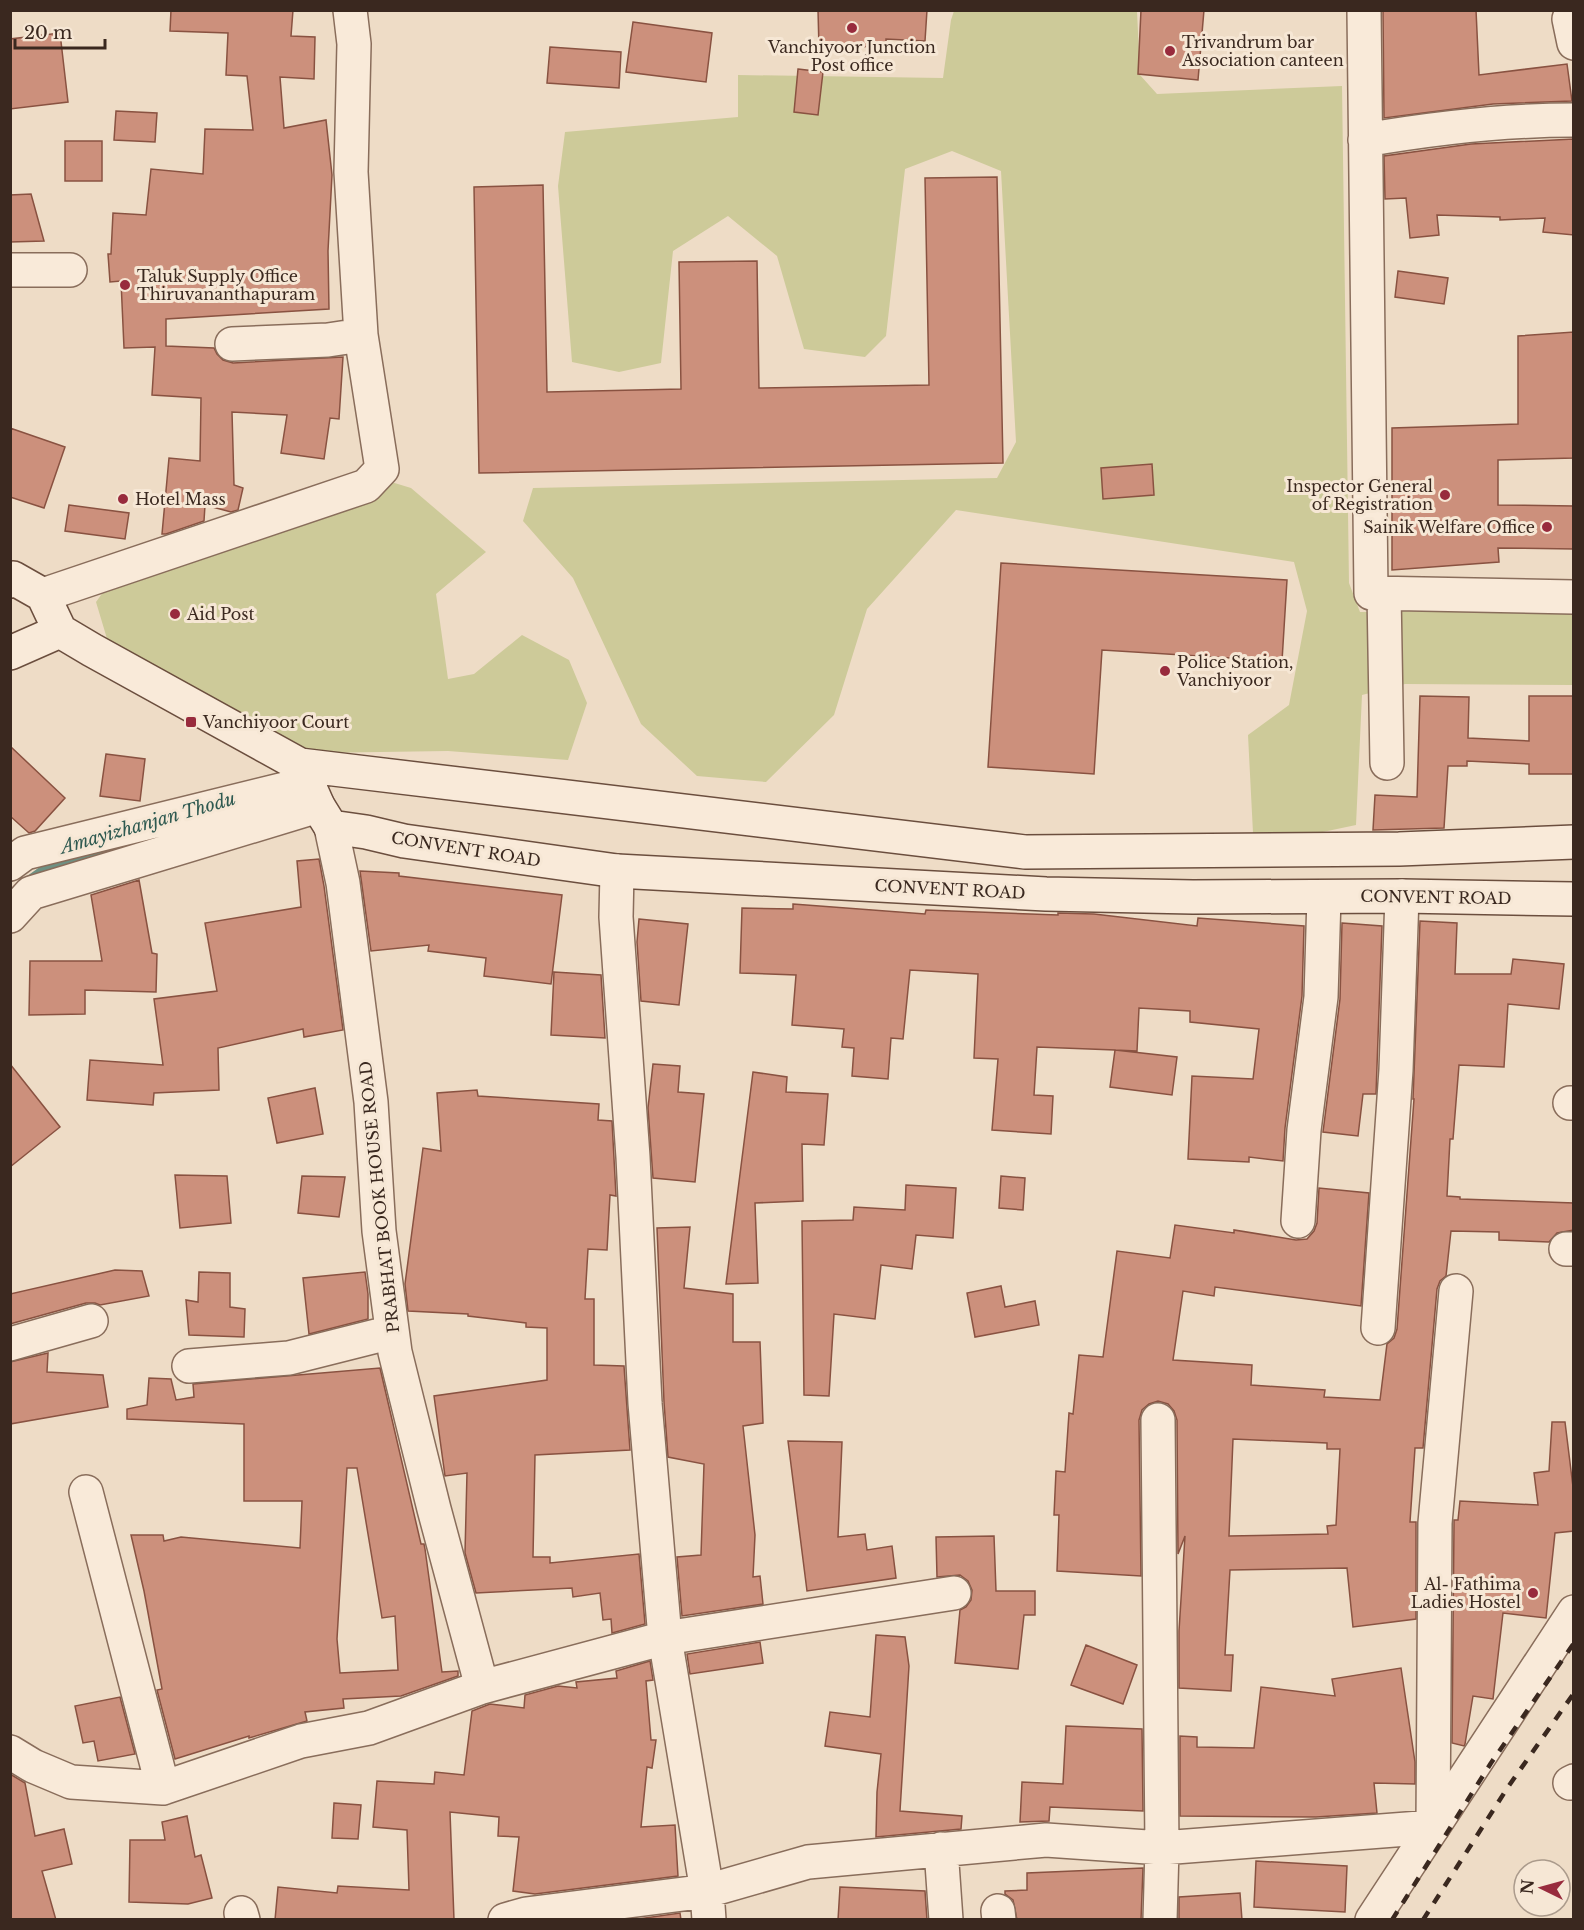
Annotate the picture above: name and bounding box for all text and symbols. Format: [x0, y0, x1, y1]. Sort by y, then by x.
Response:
scale bar [15, 12, 105, 50]
marker: Vanchiyoor Junction Post office [845, 21, 859, 35]
text: 20 m [24, 22, 72, 44]
place label: Trivandrum bar Association canteen [1181, 32, 1344, 70]
place label: Vanchiyoor Junction Post office [767, 37, 936, 75]
marker: Trivandrum bar Association canteen [1163, 44, 1177, 58]
place label: Taluk Supply Office Thiruvananthapuram [137, 266, 315, 304]
marker: Taluk Supply Office Thiruvananthapuram [118, 278, 132, 292]
place label: Inspector General of Registration [1286, 476, 1433, 514]
marker: Inspector General of Registration [1438, 488, 1452, 502]
place label: Hotel Mass [135, 489, 226, 509]
marker: Hotel Mass [116, 492, 130, 506]
place label: Sainik Welfare Office [1363, 517, 1535, 537]
marker: Sainik Welfare Office [1540, 520, 1554, 534]
place label: Aid Post [186, 604, 255, 624]
marker: Aid Post [168, 607, 182, 621]
place label: Police Station, Vanchiyoor [1176, 652, 1293, 690]
marker: Police Station, Vanchiyoor [1158, 664, 1172, 678]
place label: Vanchiyoor Court [202, 712, 349, 732]
marker: Vanchiyoor Court [184, 715, 198, 729]
water label: Amayizhanjan Thodu [56, 787, 238, 859]
street label: CONVENT ROAD [390, 827, 542, 871]
street label: CONVENT ROAD [874, 875, 1026, 903]
street label: CONVENT ROAD [1360, 886, 1512, 908]
street label: PRABHAT BOOK HOUSE ROAD [355, 1060, 403, 1334]
place label: Al- Fathima Ladies Hostel [1411, 1574, 1521, 1612]
marker: Al- Fathima Ladies Hostel [1526, 1586, 1540, 1600]
north arrow [1512, 1858, 1572, 1918]
text: N [1516, 1878, 1538, 1895]

